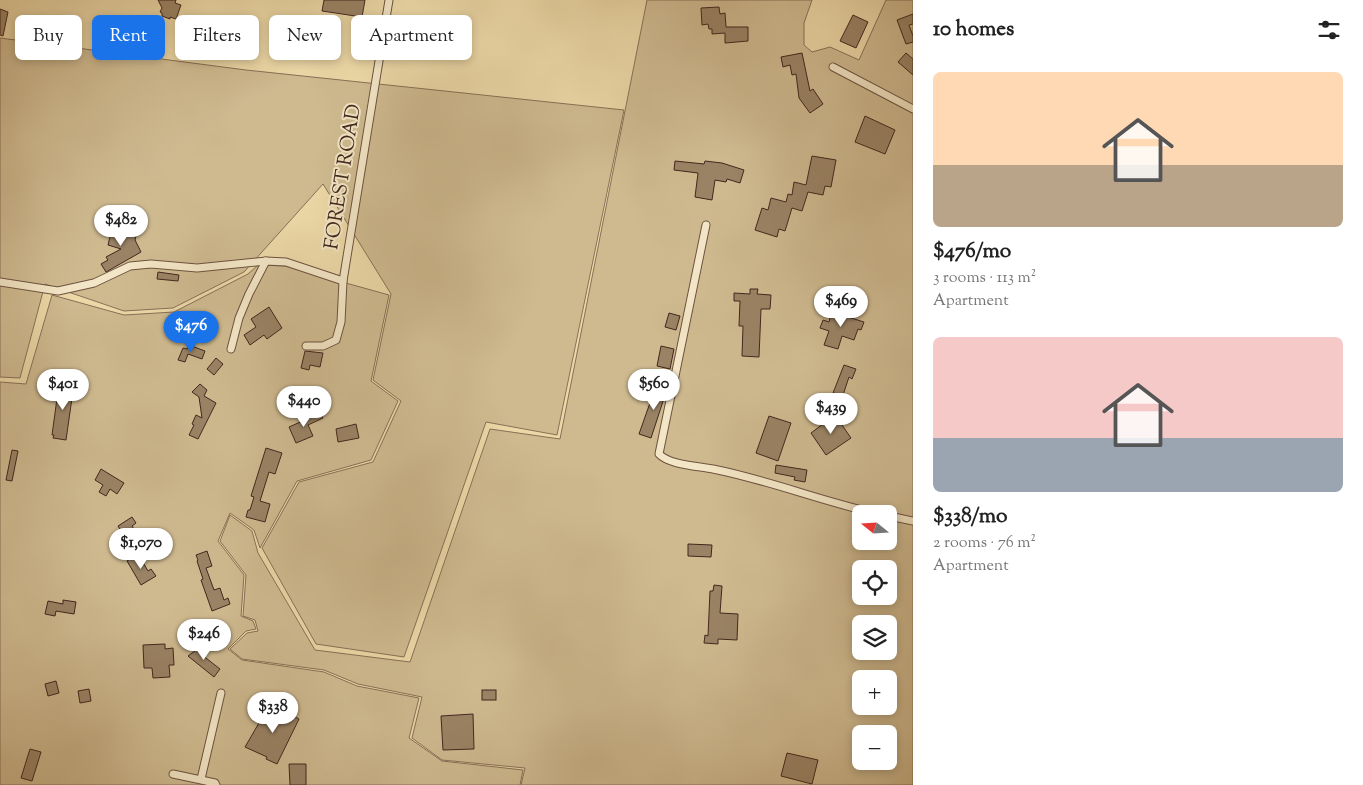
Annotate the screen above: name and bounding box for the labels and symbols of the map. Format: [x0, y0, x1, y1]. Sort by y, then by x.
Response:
street label: FOREST ROAD [318, 102, 370, 252]
pin: $482 [91, 204, 151, 247]
pin: $469 [811, 286, 871, 328]
pin: $476 [161, 310, 221, 353]
pin: $401 [33, 368, 93, 411]
pin: $560 [624, 368, 684, 411]
pin: $440 [274, 386, 334, 428]
pin: $439 [801, 392, 861, 435]
north arrow [852, 505, 898, 550]
pin: $1,070 [100, 528, 182, 570]
pin: $246 [174, 618, 234, 661]
pin: $338 [243, 692, 303, 734]

